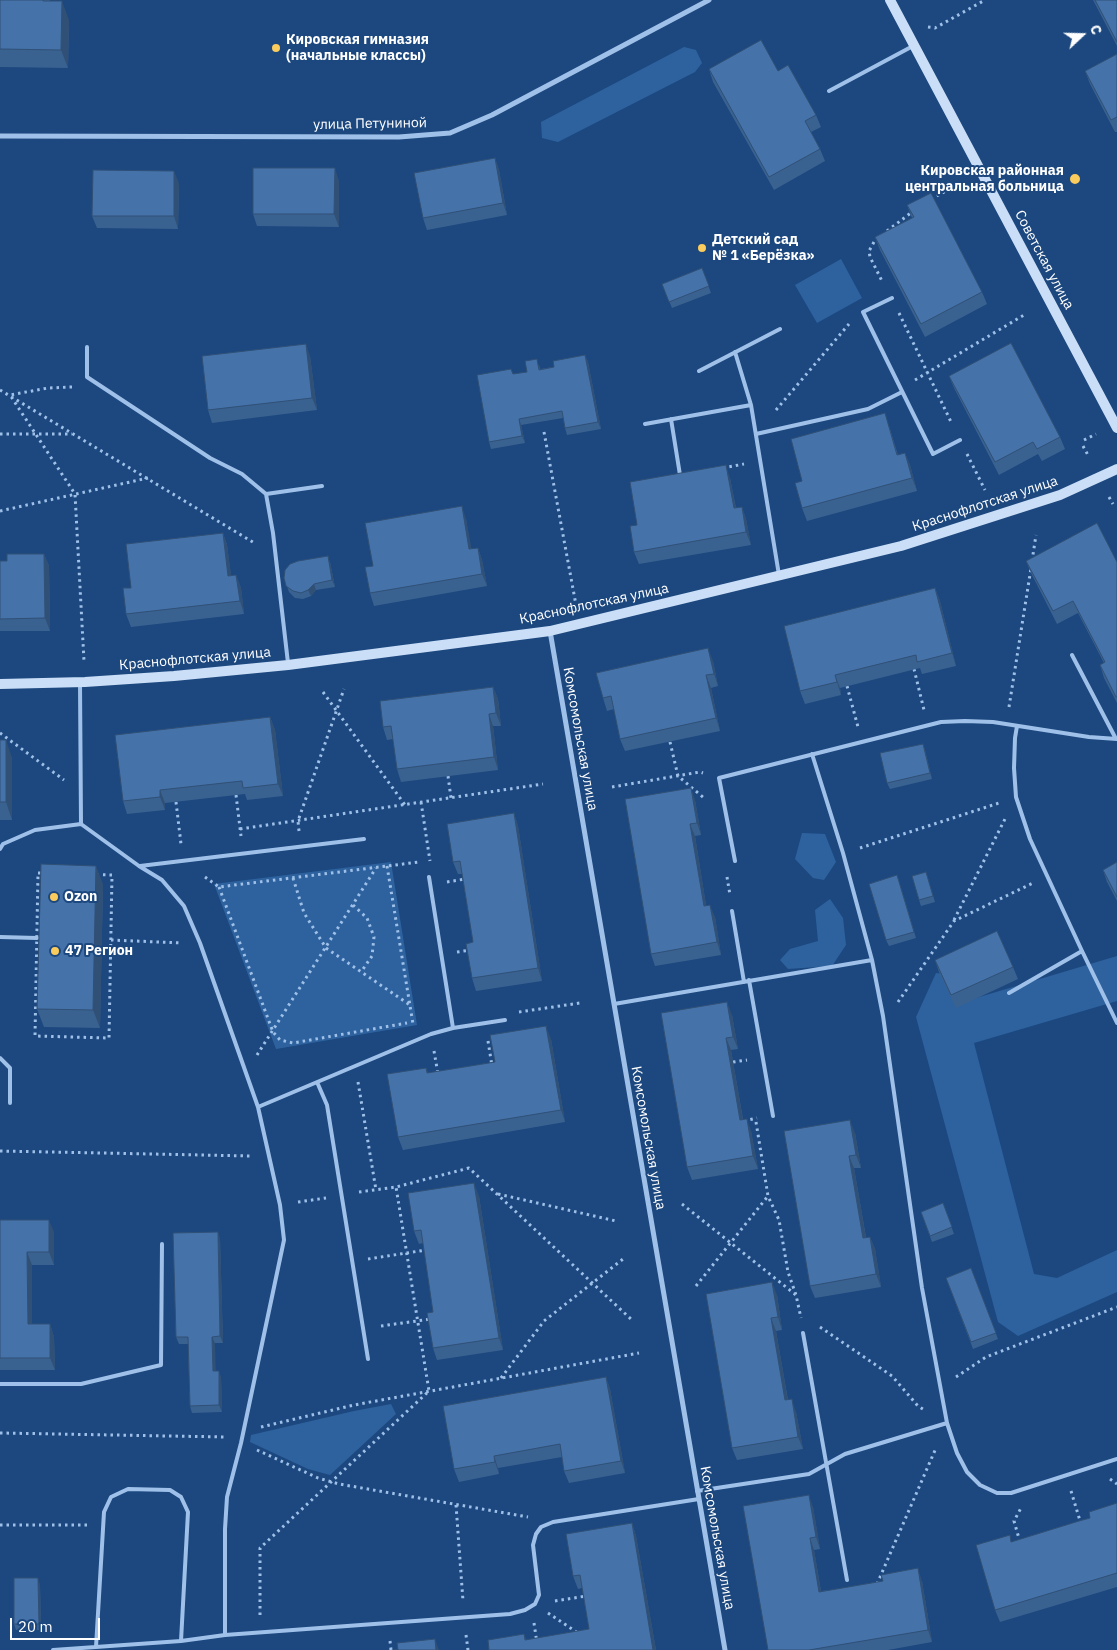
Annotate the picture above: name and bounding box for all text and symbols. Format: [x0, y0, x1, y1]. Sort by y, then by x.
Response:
north arrow [1057, 10, 1107, 60]
text: С [1086, 22, 1106, 37]
place label: Кировская гимназия (начальные классы) [286, 32, 429, 64]
marker: Кировская гимназия (начальные классы) [270, 42, 282, 54]
street label: улица Петуниной [313, 115, 427, 133]
place label: Кировская районная центральная больница [905, 163, 1064, 196]
marker: Кировская районная центральная больница [1068, 172, 1082, 186]
street label: Советская улица [1011, 208, 1077, 312]
place label: Детский сад № 1 «Берёзка» [712, 232, 814, 264]
marker: Детский сад № 1 «Берёзка» [696, 242, 708, 254]
street label: Краснофлотская улица [910, 473, 1060, 535]
street label: Краснофлотская улица [518, 580, 670, 628]
street label: Краснофлотская улица [118, 644, 272, 674]
street label: Комсомольская улица [559, 666, 601, 812]
place label: Ozon [64, 889, 97, 905]
marker: Ozon [48, 891, 60, 903]
place label: 47 Регион [65, 943, 133, 959]
marker: 47 Регион [49, 945, 61, 957]
street label: Комсомольская улица [627, 1065, 669, 1211]
street label: Комсомольская улица [696, 1465, 738, 1611]
scale bar [12, 1608, 102, 1640]
text: 20 m [18, 1617, 53, 1636]

